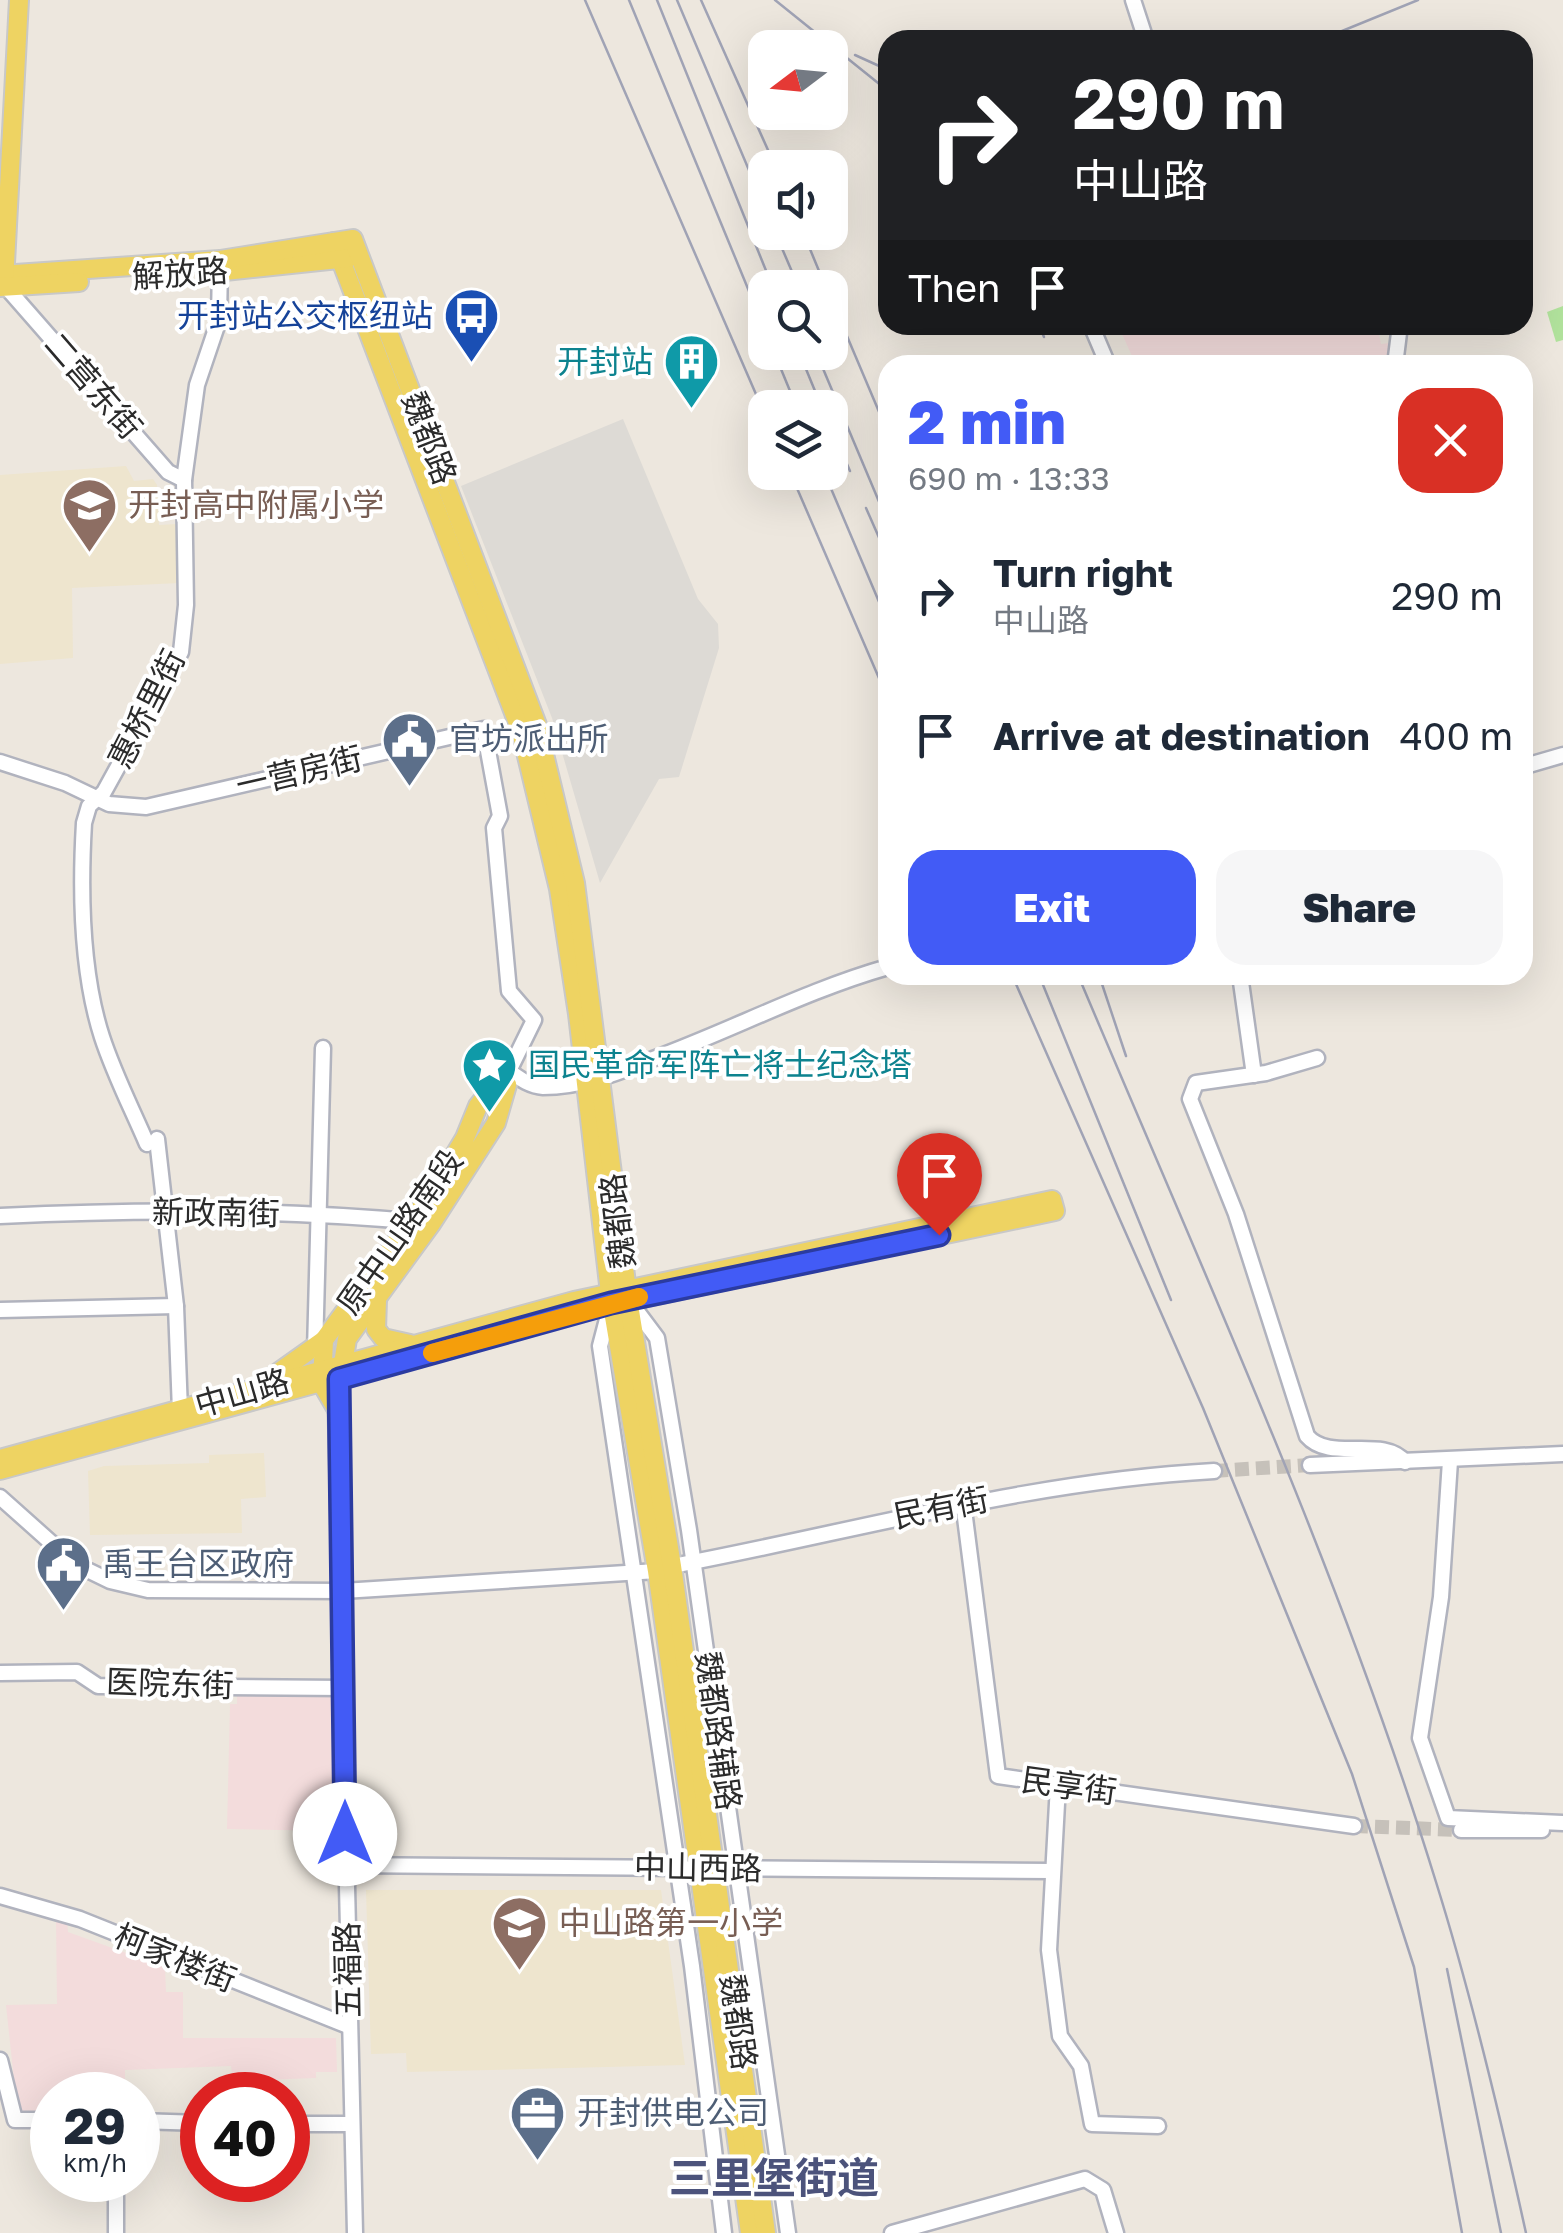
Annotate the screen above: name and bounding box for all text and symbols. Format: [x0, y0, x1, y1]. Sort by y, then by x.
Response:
north arrow [748, 30, 848, 130]
map controls [748, 30, 848, 490]
text: 290 m [1073, 60, 1284, 144]
icon: right [908, 70, 1038, 200]
button: sound [748, 150, 848, 250]
text: 中山路 [1073, 153, 1208, 207]
street label: 解放路 [131, 251, 229, 295]
icon: arrive [1020, 260, 1075, 315]
text: Then [908, 265, 1000, 310]
button: search [748, 270, 848, 370]
bus stop icon: 开封站公交枢纽站 [442, 286, 502, 365]
place label: 开封站公交枢纽站 [177, 296, 433, 334]
street label: 二营东街 [37, 325, 150, 446]
building icon: 开封站 [662, 332, 722, 411]
place label: 开封站 [557, 342, 653, 380]
text: 2 min [908, 385, 1066, 457]
street label: 魏都路 [395, 386, 465, 489]
button: close [1398, 388, 1503, 493]
button: layers [748, 390, 848, 490]
text: 690 m · 13:33 [908, 459, 1110, 497]
school or university icon: 开封高中附属小学 [59, 475, 119, 554]
place label: 开封高中附属小学 [128, 485, 384, 523]
text: Turn right [993, 550, 1173, 595]
icon: right [908, 568, 963, 623]
text: 290 m [1391, 573, 1503, 618]
text: 中山路 [993, 601, 1089, 639]
street label: 惠桥里街 [100, 643, 192, 774]
icon: arrive [908, 708, 963, 763]
public building icon: 官坊派出所 [380, 709, 440, 788]
text: Arrive at destination [993, 713, 1370, 758]
text: 400 m [1400, 713, 1513, 758]
place label: 官坊派出所 [449, 719, 609, 757]
street label: 一营房街 [232, 738, 365, 804]
button: Exit [908, 850, 1196, 965]
button: Share [1216, 850, 1503, 965]
place icon: 国民革命军阵亡将士纪念塔 [459, 1035, 519, 1114]
place label: 国民革命军阵亡将士纪念塔 [528, 1045, 912, 1083]
pin [897, 1133, 982, 1236]
street label: 原中山路南段 [329, 1142, 470, 1321]
icon: arrive [912, 1148, 967, 1203]
street label: 魏都路 [592, 1171, 642, 1271]
street label: 新政南街 [152, 1192, 280, 1232]
street label: 中山路 [190, 1361, 293, 1424]
street label: 民有街 [890, 1479, 992, 1535]
public building icon: 禹王台区政府 [33, 1534, 93, 1613]
place label: 禹王台区政府 [102, 1544, 294, 1582]
street label: 魏都路辅路 [689, 1649, 749, 1813]
street label: 医院东街 [105, 1662, 235, 1704]
street label: 民享街 [1019, 1760, 1119, 1811]
position arrow [293, 1782, 397, 1886]
street label: 中山西路 [634, 1847, 762, 1887]
school or university icon: 中山路第一小学 [490, 1893, 550, 1972]
place label: 中山路第一小学 [559, 1903, 783, 1941]
street label: 柯家楼街 [109, 1915, 242, 1999]
street label: 五福路 [327, 1922, 367, 2018]
street label: 魏都路 [713, 1972, 764, 2072]
speed limit sign: 40 [180, 2072, 310, 2202]
office icon: 开封供电公司 [508, 2083, 568, 2162]
place label: 开封供电公司 [577, 2093, 769, 2131]
text: 29 [64, 2095, 126, 2155]
text: km/h [63, 2147, 127, 2178]
district label: 三里堡街道 [669, 2152, 879, 2202]

